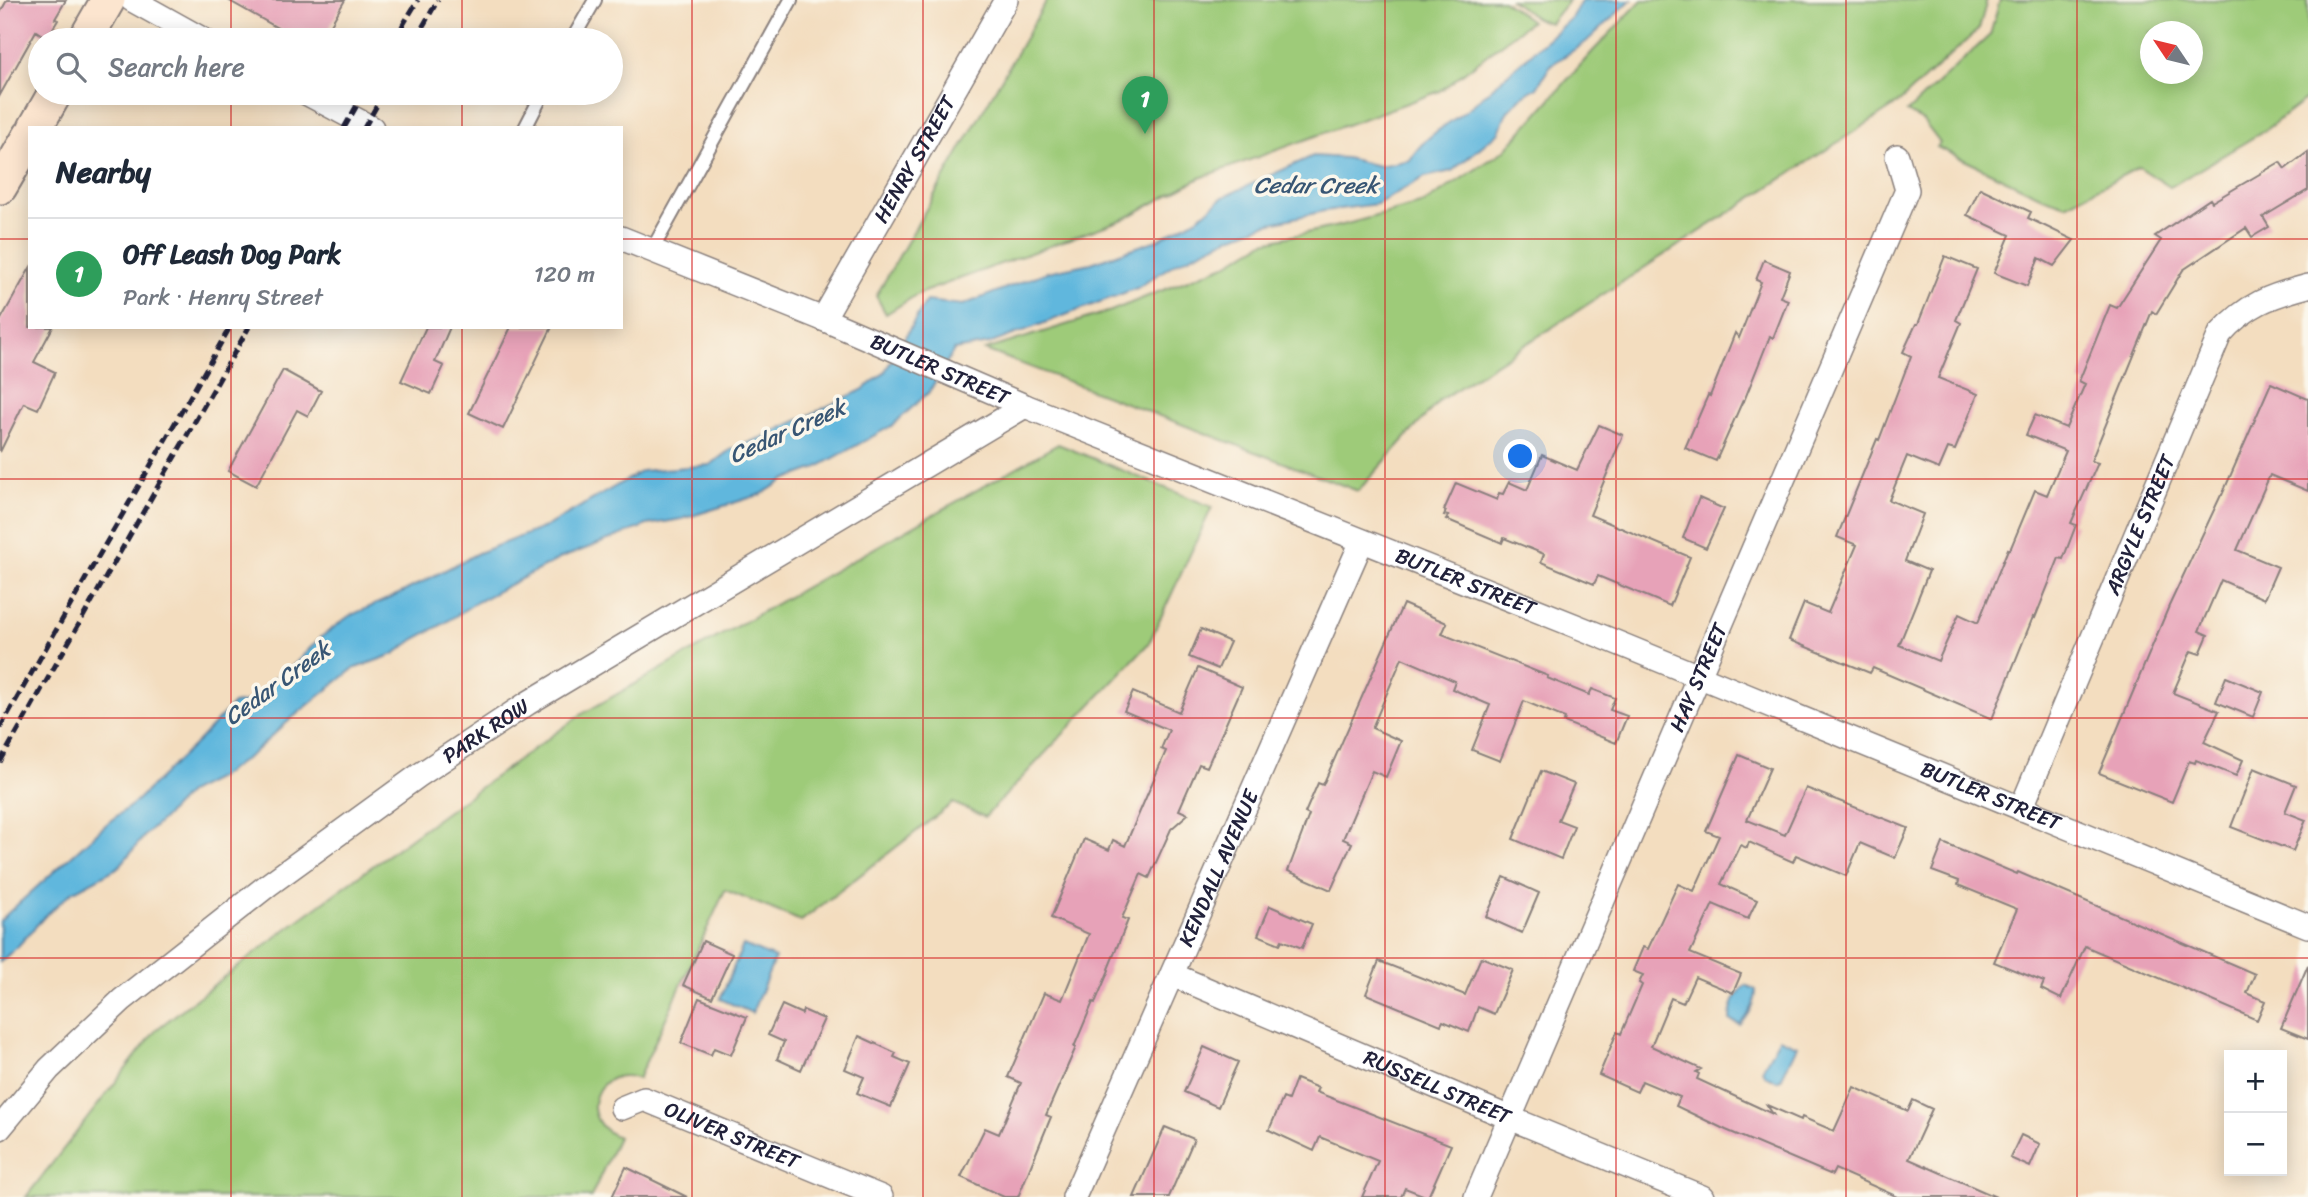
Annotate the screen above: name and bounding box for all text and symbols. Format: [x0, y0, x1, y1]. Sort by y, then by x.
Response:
north arrow [2140, 21, 2203, 84]
search box [28, 28, 623, 105]
text: Search here [108, 44, 245, 90]
icon: search [52, 48, 90, 86]
pin: 1 [1122, 76, 1168, 134]
street label: HENRY STREET [863, 87, 967, 230]
text: Nearby [56, 145, 151, 199]
water label: Cedar Creek [1254, 165, 1381, 206]
text: Off Leash Dog Park [123, 231, 341, 277]
text: 1 [74, 254, 84, 295]
text: 120 m [534, 254, 595, 295]
text: Park · Henry Street [123, 277, 323, 318]
street label: BUTLER STREET [864, 323, 1017, 417]
water label: Cedar Creek [722, 386, 855, 475]
your location [1503, 439, 1537, 473]
street label: ARGYLE STREET [2093, 447, 2187, 602]
street label: BUTLER STREET [1389, 537, 1543, 628]
street label: HAY STREET [1658, 616, 1739, 738]
water label: Cedar Creek [215, 629, 342, 736]
street label: PARK ROW [434, 688, 538, 774]
street label: BUTLER STREET [1915, 750, 2068, 842]
street label: KENDALL AVENUE [1167, 782, 1270, 953]
street label: RUSSELL STREET [1358, 1039, 1518, 1136]
map controls [2224, 1050, 2287, 1176]
button: + [2224, 1050, 2287, 1113]
street label: OLIVER STREET [658, 1090, 807, 1181]
button: − [2224, 1113, 2287, 1176]

